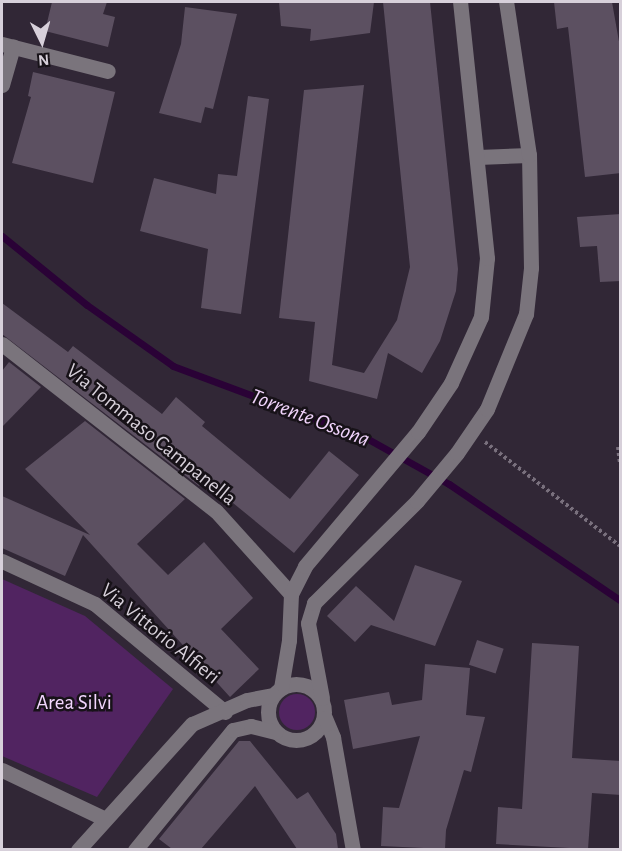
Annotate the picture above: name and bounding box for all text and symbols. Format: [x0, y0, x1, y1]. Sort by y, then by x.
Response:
north arrow [12, 12, 72, 72]
text: N [37, 51, 50, 68]
street label: Via Tommaso Campanella [61, 359, 241, 511]
water label: Torrente Ossona [247, 383, 373, 453]
street label: Via Vittorio Alfieri [95, 578, 225, 690]
park label: Area Silvi [36, 690, 112, 716]

